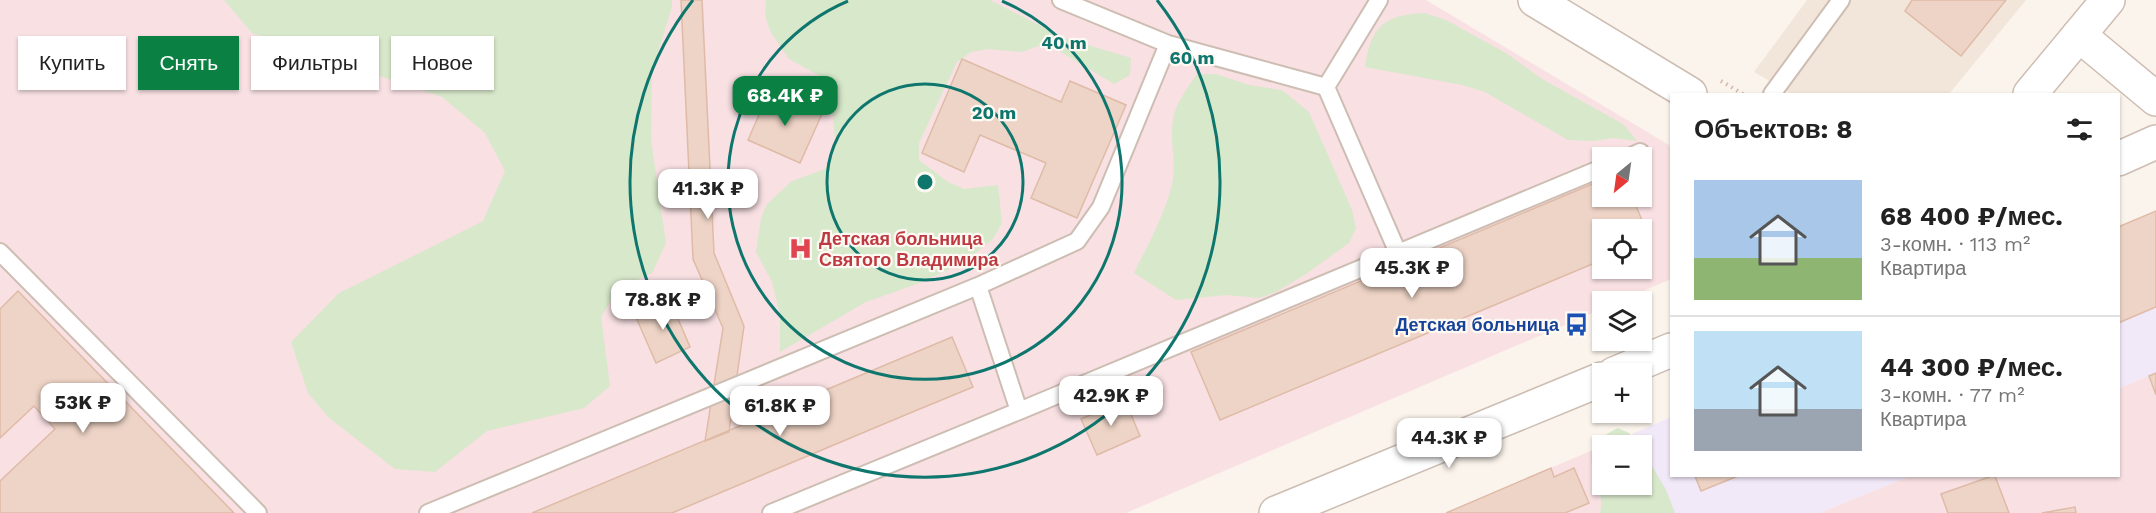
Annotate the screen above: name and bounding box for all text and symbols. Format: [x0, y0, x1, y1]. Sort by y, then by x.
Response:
text: 40 m [1041, 32, 1087, 53]
chip: Купить [18, 36, 126, 90]
chip: Снять [138, 36, 239, 90]
chip: Фильтры [251, 36, 379, 90]
chip: Новое [391, 36, 494, 90]
text: 60 m [1170, 47, 1214, 68]
pin: 68.4K ₽ [730, 76, 840, 127]
text: 68.4K ₽ [747, 83, 823, 107]
text: 20 m [972, 102, 1016, 123]
icon: filters [2063, 113, 2096, 146]
text: Объектов: 8 [1694, 114, 1853, 144]
north arrow [1592, 147, 1652, 207]
map controls [1592, 147, 1652, 495]
pin: 41.3K ₽ [653, 169, 763, 220]
centre of rings [915, 172, 935, 192]
text: 41.3K ₽ [672, 176, 744, 200]
text: 68 400 ₽/мес. [1880, 201, 2063, 231]
icon: home [1742, 204, 1814, 276]
button: locate [1592, 219, 1652, 279]
place label: Детская больница Святого Владимира [819, 228, 1000, 270]
text: 3-комн. · 113 m² [1880, 232, 2030, 256]
hospital icon: Детская больница Святого Владимира [788, 236, 814, 262]
pin: 45.3K ₽ [1357, 248, 1467, 299]
text: 45.3K ₽ [1374, 255, 1450, 279]
text: Квартира [1880, 256, 1966, 280]
pin: 78.8K ₽ [608, 280, 718, 331]
text: 78.8K ₽ [625, 287, 701, 311]
button: layers [1592, 291, 1652, 351]
bus stop icon: Детская больница [1564, 312, 1590, 338]
place label: Детская больница [1396, 314, 1560, 335]
text: 44 300 ₽/мес. [1880, 352, 2063, 382]
icon: home [1742, 355, 1814, 427]
button: + [1592, 363, 1652, 423]
pin: 42.9K ₽ [1056, 376, 1166, 427]
pin: 53K ₽ [41, 383, 125, 434]
text: 42.9K ₽ [1073, 383, 1149, 407]
text: 3-комн. · 77 m² [1880, 383, 2024, 407]
pin: 61.8K ₽ [725, 386, 835, 437]
text: 53K ₽ [55, 390, 111, 414]
text: 61.8K ₽ [744, 393, 816, 417]
text: Квартира [1880, 407, 1966, 431]
pin: 44.3K ₽ [1394, 418, 1504, 469]
text: 44.3K ₽ [1411, 425, 1487, 449]
button: − [1592, 435, 1652, 495]

